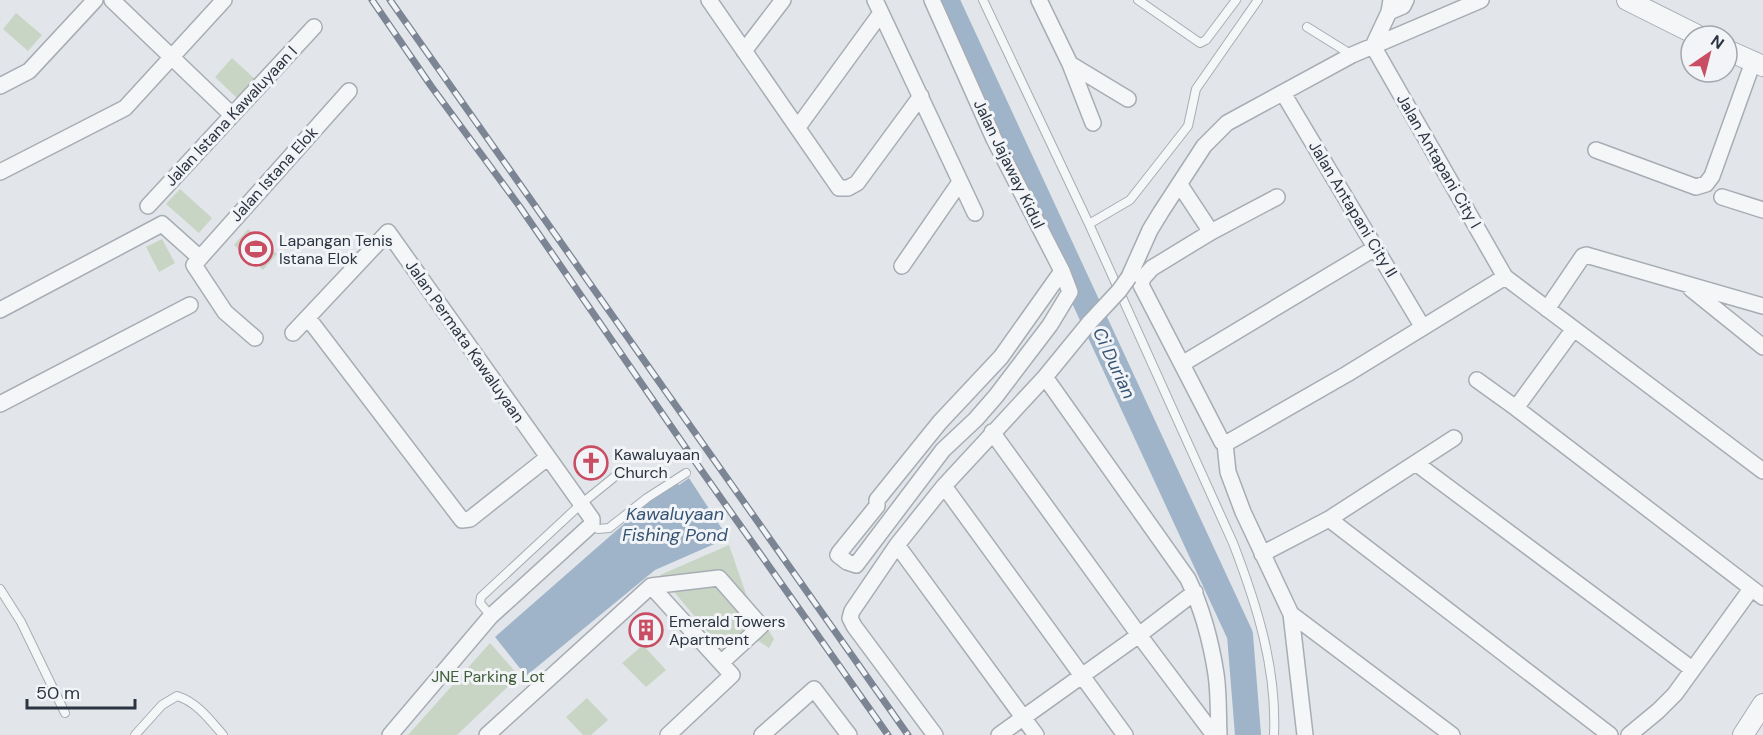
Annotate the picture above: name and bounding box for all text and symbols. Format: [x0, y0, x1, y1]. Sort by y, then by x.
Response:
north arrow [1679, 24, 1739, 84]
text: N [1707, 30, 1728, 54]
street label: Jalan Istana Kawaluyaan I [160, 41, 302, 191]
street label: Jalan Antapani City I [1392, 90, 1486, 232]
street label: Jalan Jajaway Kidul [969, 96, 1049, 232]
street label: Jalan Istana Elok [226, 122, 322, 226]
street label: Jalan Antapani City II [1304, 137, 1402, 281]
place label: Lapangan Tenis Istana Elok [279, 230, 393, 269]
sports icon: Lapangan Tenis Istana Elok [238, 231, 274, 267]
street label: Jalan Permata Kawaluyaan [401, 255, 529, 427]
water label: Ci Durian [1087, 323, 1141, 403]
place label: Kawaluyaan Church [614, 444, 700, 483]
church icon: Kawaluyaan Church [573, 445, 609, 481]
water label: Kawaluyaan Fishing Pond [622, 502, 729, 547]
place label: Emerald Towers Apartment [669, 611, 786, 650]
building icon: Emerald Towers Apartment [628, 612, 664, 648]
park label: JNE Parking Lot [431, 666, 545, 687]
scale bar [27, 672, 135, 710]
text: 50 m [36, 681, 80, 705]

